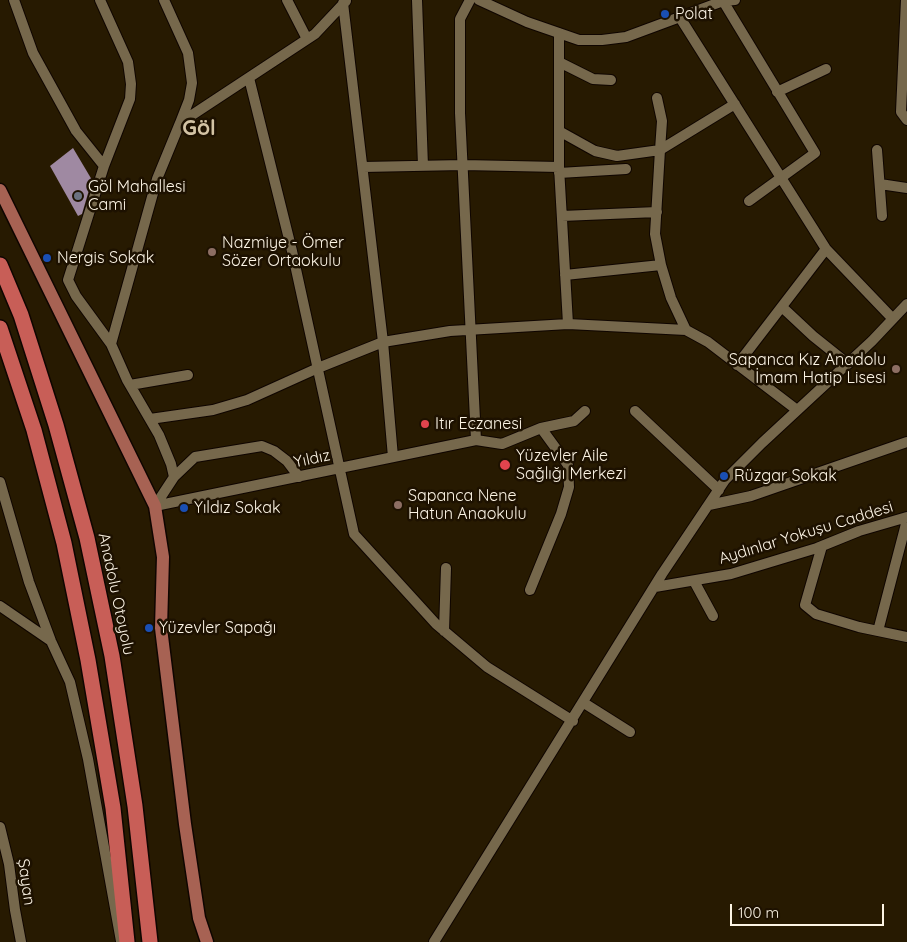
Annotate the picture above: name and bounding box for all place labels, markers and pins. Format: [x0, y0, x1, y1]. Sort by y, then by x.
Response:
place label: Polat [675, 4, 713, 24]
marker: Polat [659, 8, 671, 20]
place label: Göl Mahallesi Cami [88, 177, 186, 215]
marker: Göl Mahallesi Cami [72, 190, 84, 202]
place label: Nazmiye - Ömer Sözer Ortaokulu [222, 233, 344, 271]
marker: Nazmiye - Ömer Sözer Ortaokulu [206, 246, 218, 258]
place label: Nergis Sokak [57, 248, 154, 268]
marker: Nergis Sokak [41, 252, 53, 264]
place label: Sapanca Kız Anadolu İmam Hatip Lisesi [729, 350, 886, 388]
marker: Sapanca Kız Anadolu İmam Hatip Lisesi [890, 363, 902, 375]
place label: Itır Eczanesi [435, 414, 522, 434]
marker: Itır Eczanesi [419, 418, 431, 430]
place label: Yüzevler Aile Sağlığı Merkezi [516, 446, 626, 484]
marker: Yüzevler Aile Sağlığı Merkezi [498, 458, 512, 472]
place label: Rüzgar Sokak [734, 466, 837, 486]
marker: Rüzgar Sokak [718, 470, 730, 482]
place label: Sapanca Nene Hatun Anaokulu [408, 486, 527, 524]
place label: Yıldız Sokak [194, 498, 280, 518]
marker: Sapanca Nene Hatun Anaokulu [392, 499, 404, 511]
marker: Yıldız Sokak [178, 502, 190, 514]
place label: Yüzevler Sapağı [159, 618, 276, 638]
marker: Yüzevler Sapağı [143, 622, 155, 634]

